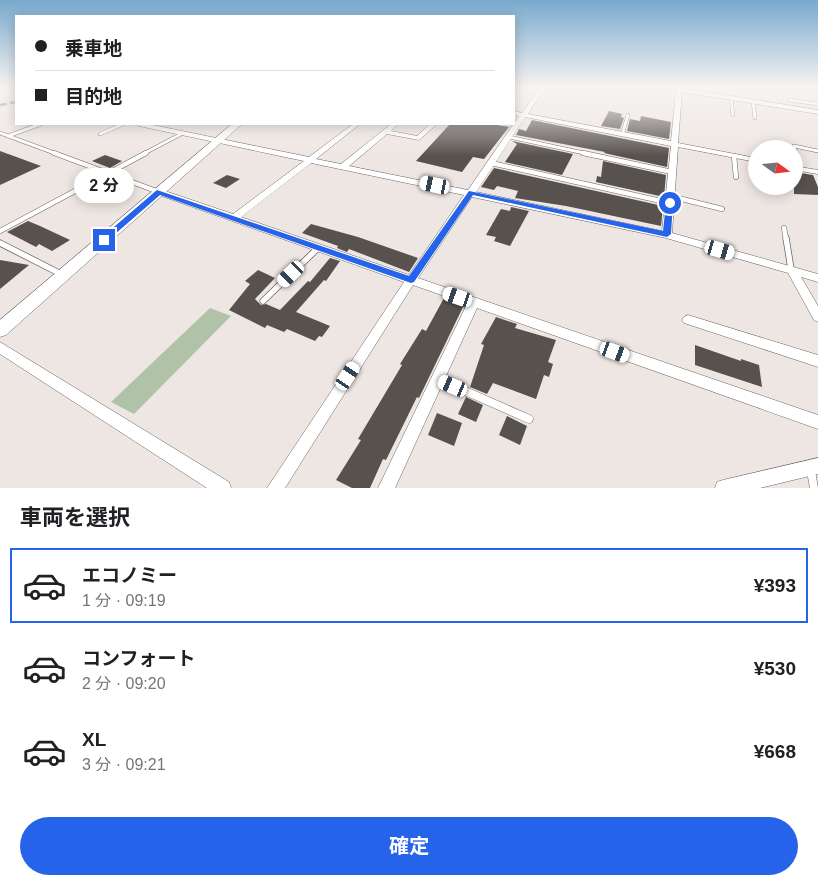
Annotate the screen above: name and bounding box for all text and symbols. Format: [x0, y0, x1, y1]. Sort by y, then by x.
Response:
text: 乗車地 [65, 38, 122, 59]
text: 目的地 [65, 86, 122, 107]
north arrow [748, 140, 802, 195]
map controls [748, 140, 803, 195]
callout: 2 分 [74, 168, 134, 202]
car [418, 175, 451, 195]
text: 2 分 [89, 177, 119, 194]
route start [659, 192, 681, 214]
route end [93, 229, 115, 251]
car [703, 239, 736, 261]
car [274, 258, 307, 290]
car [441, 285, 474, 309]
car [598, 340, 631, 364]
car [333, 359, 362, 393]
car [436, 373, 469, 399]
text: 車両を選択 [20, 505, 130, 530]
icon: car [22, 563, 67, 608]
text: エコノミー [82, 565, 177, 586]
text: ¥393 [754, 575, 796, 596]
text: 1 分 · 09:19 [82, 592, 166, 609]
icon: car [22, 646, 67, 691]
text: コンフォート [82, 648, 195, 669]
text: ¥530 [754, 658, 796, 679]
text: 2 分 · 09:20 [82, 675, 166, 692]
icon: car [22, 729, 67, 774]
text: XL [82, 729, 106, 750]
text: ¥668 [754, 741, 796, 762]
text: 3 分 · 09:21 [82, 756, 166, 773]
button: 確定 [20, 817, 798, 875]

